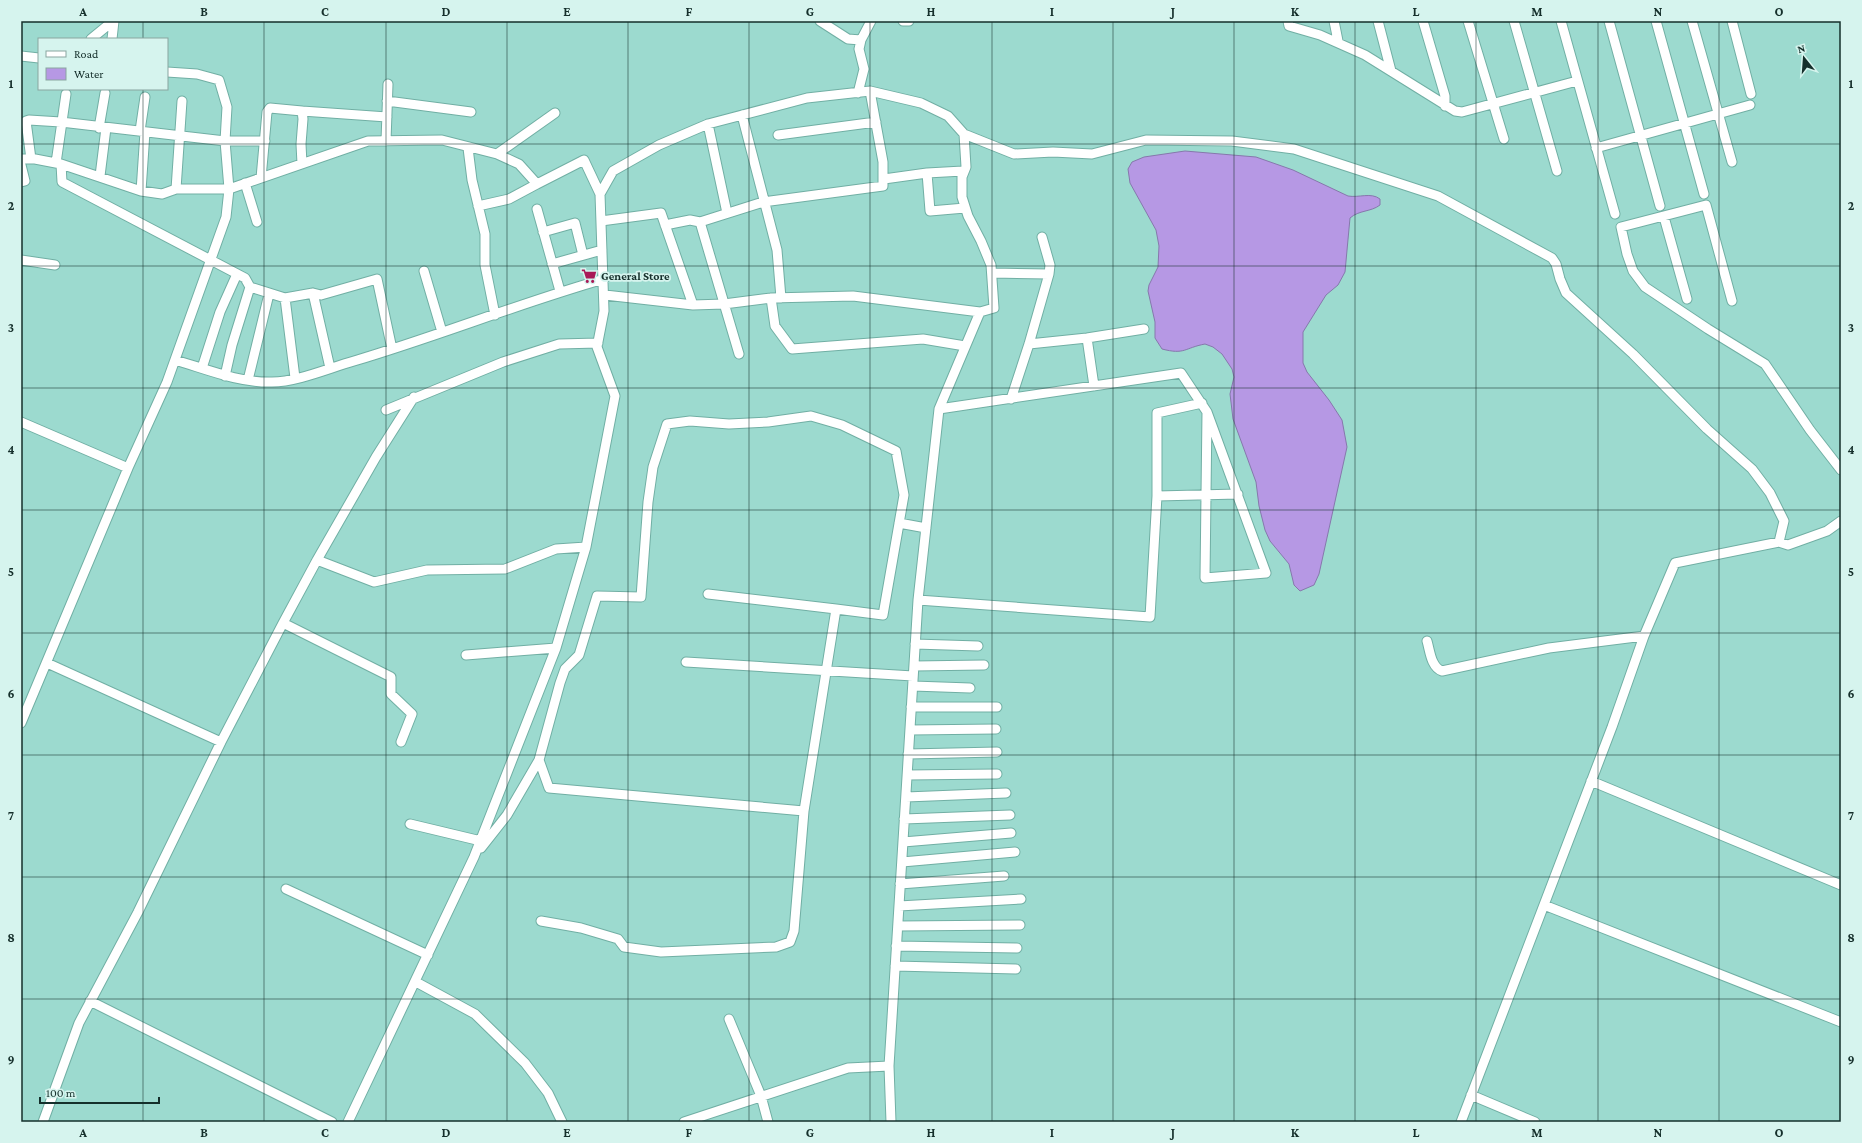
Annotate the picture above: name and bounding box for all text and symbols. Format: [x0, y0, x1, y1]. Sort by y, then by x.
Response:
text: A [78, 4, 87, 19]
text: B [200, 4, 208, 19]
text: C [321, 4, 329, 19]
text: D [442, 4, 451, 19]
text: E [563, 4, 571, 19]
text: F [686, 4, 693, 19]
text: G [806, 4, 814, 19]
text: H [927, 4, 936, 19]
text: I [1050, 4, 1054, 19]
text: J [1169, 4, 1175, 19]
text: K [1291, 4, 1300, 19]
text: L [1413, 4, 1420, 19]
text: M [1531, 4, 1543, 19]
text: N [1654, 4, 1663, 19]
text: O [1775, 4, 1784, 19]
legend [38, 38, 168, 90]
north arrow [1784, 38, 1824, 78]
text: N [1796, 41, 1807, 55]
text: Road [74, 47, 99, 61]
text: Water [74, 67, 104, 81]
text: 1 [9, 76, 14, 91]
text: 1 [1849, 76, 1854, 91]
text: 2 [8, 198, 15, 213]
text: 2 [1848, 198, 1855, 213]
supermarket icon: General Store [580, 267, 598, 285]
place label: General Store [601, 269, 670, 283]
text: 3 [8, 320, 14, 335]
text: 3 [1848, 320, 1854, 335]
text: 4 [7, 442, 15, 457]
text: 4 [1847, 442, 1855, 457]
text: 5 [8, 564, 14, 579]
text: 5 [1848, 564, 1854, 579]
text: 6 [7, 686, 15, 701]
text: 6 [1847, 686, 1855, 701]
text: 7 [8, 808, 14, 823]
text: 7 [1848, 808, 1854, 823]
text: 8 [7, 930, 15, 945]
text: 8 [1847, 930, 1855, 945]
text: 9 [7, 1052, 15, 1067]
text: 9 [1847, 1052, 1855, 1067]
scale bar [40, 1079, 159, 1105]
text: 100 m [46, 1086, 76, 1100]
text: A [78, 1125, 87, 1140]
text: B [200, 1125, 208, 1140]
text: C [321, 1125, 329, 1140]
text: D [442, 1125, 451, 1140]
text: E [563, 1125, 571, 1140]
text: F [686, 1125, 693, 1140]
text: G [806, 1125, 814, 1140]
text: H [927, 1125, 936, 1140]
text: I [1050, 1125, 1054, 1140]
text: J [1169, 1125, 1175, 1140]
text: K [1291, 1125, 1300, 1140]
text: L [1413, 1125, 1420, 1140]
text: M [1531, 1125, 1543, 1140]
text: N [1654, 1125, 1663, 1140]
text: O [1775, 1125, 1784, 1140]

